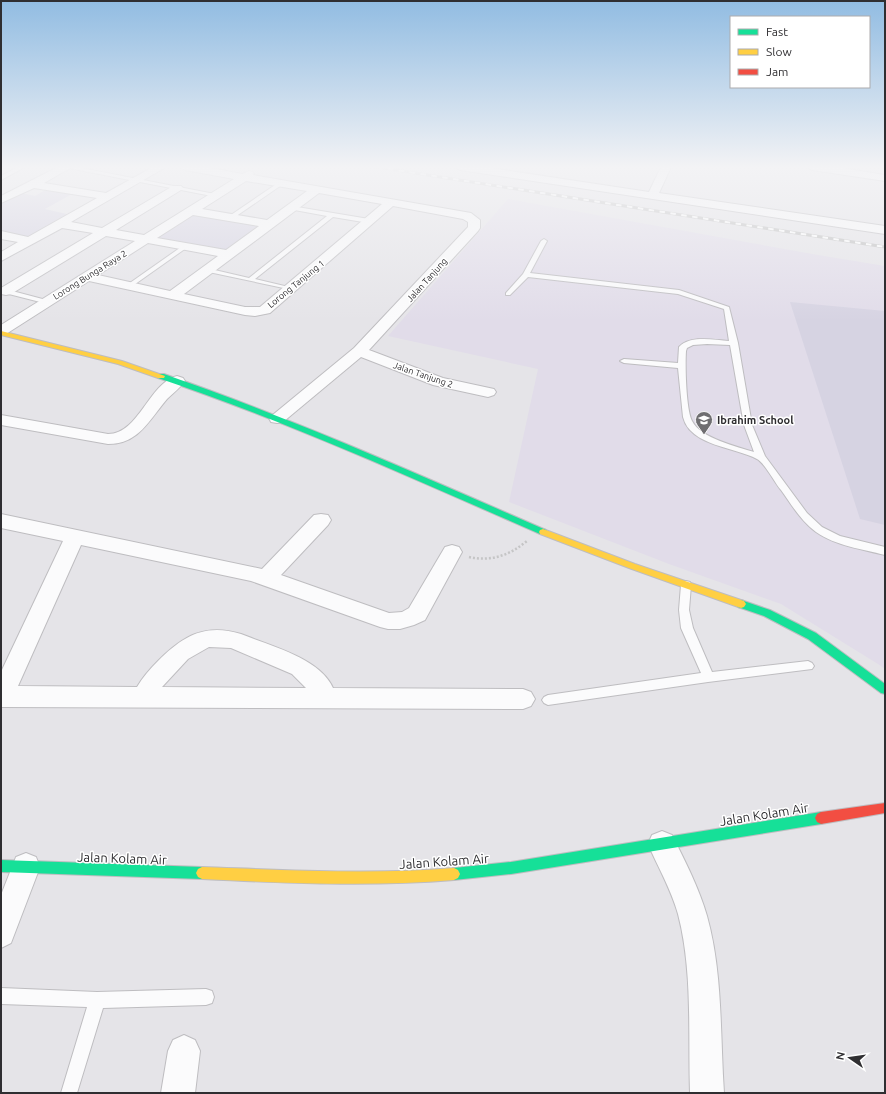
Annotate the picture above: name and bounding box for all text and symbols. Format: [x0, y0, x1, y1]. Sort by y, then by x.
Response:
legend [730, 16, 870, 88]
text: Fast [766, 25, 788, 38]
text: Slow [766, 45, 792, 58]
text: Jam [766, 65, 788, 78]
street label: Lorong Bunga Raya 2 [51, 248, 129, 302]
street label: Jalan Tanjung [405, 256, 449, 304]
street label: Lorong Tanjung 1 [266, 258, 326, 310]
street label: Jalan Tanjung 2 [392, 360, 454, 390]
school or university icon: Ibrahim School [694, 410, 714, 435]
place label: Ibrahim School [717, 414, 794, 426]
street label: Jalan Kolam Air [719, 800, 810, 828]
street label: Jalan Kolam Air [77, 849, 167, 867]
street label: Jalan Kolam Air [399, 851, 489, 871]
north arrow [830, 1038, 870, 1078]
text: N [833, 1050, 847, 1061]

